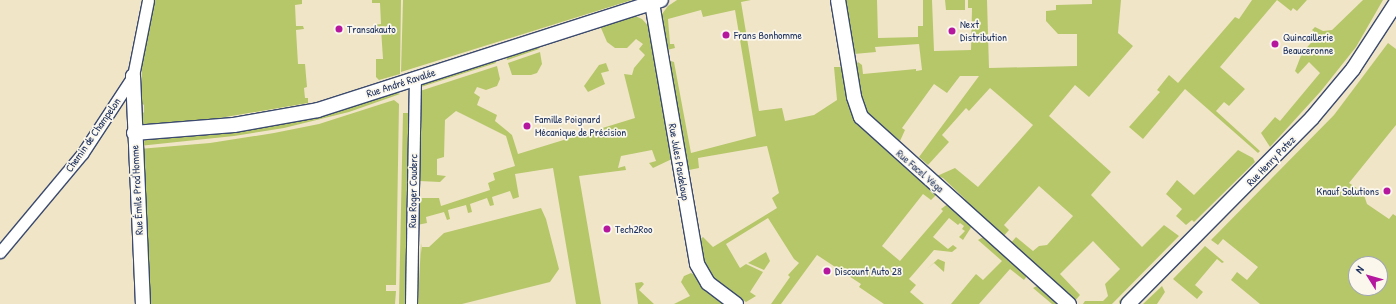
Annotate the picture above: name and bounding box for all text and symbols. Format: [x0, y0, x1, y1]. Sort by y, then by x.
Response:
place label: Next Distribution [960, 18, 1007, 44]
place label: Transakauto [347, 22, 396, 36]
marker: Transakauto [334, 24, 344, 34]
marker: Next Distribution [947, 26, 957, 36]
place label: Frans Bonhomme [734, 28, 802, 42]
marker: Frans Bonhomme [721, 30, 731, 40]
place label: Quincaillerie Beauceronne [1283, 31, 1333, 57]
marker: Quincaillerie Beauceronne [1270, 39, 1280, 49]
street label: Rue André Ravalée [365, 66, 437, 100]
street label: Chemin de Champelon [62, 95, 124, 175]
place label: Famille Poignard Mécanique de Précision [535, 113, 626, 139]
marker: Famille Poignard Mécanique de Précision [522, 121, 532, 131]
street label: Rue Jules Pasdeloup [666, 123, 692, 201]
street label: Rue Henry Potez [1244, 133, 1298, 189]
street label: Rue Émile Prod'Homme [128, 145, 146, 235]
street label: Rue Facel Véga [894, 147, 946, 195]
street label: Rue Roger Couderc [406, 154, 420, 228]
place label: Knauf Solutions [1316, 184, 1379, 198]
marker: Knauf Solutions [1382, 186, 1392, 196]
place label: Tech2Roo [615, 222, 652, 236]
marker: Tech2Roo [602, 224, 612, 234]
north arrow [1348, 256, 1388, 296]
text: N [1352, 263, 1367, 276]
place label: Discount Auto 28 [835, 264, 902, 278]
marker: Discount Auto 28 [822, 266, 832, 276]

